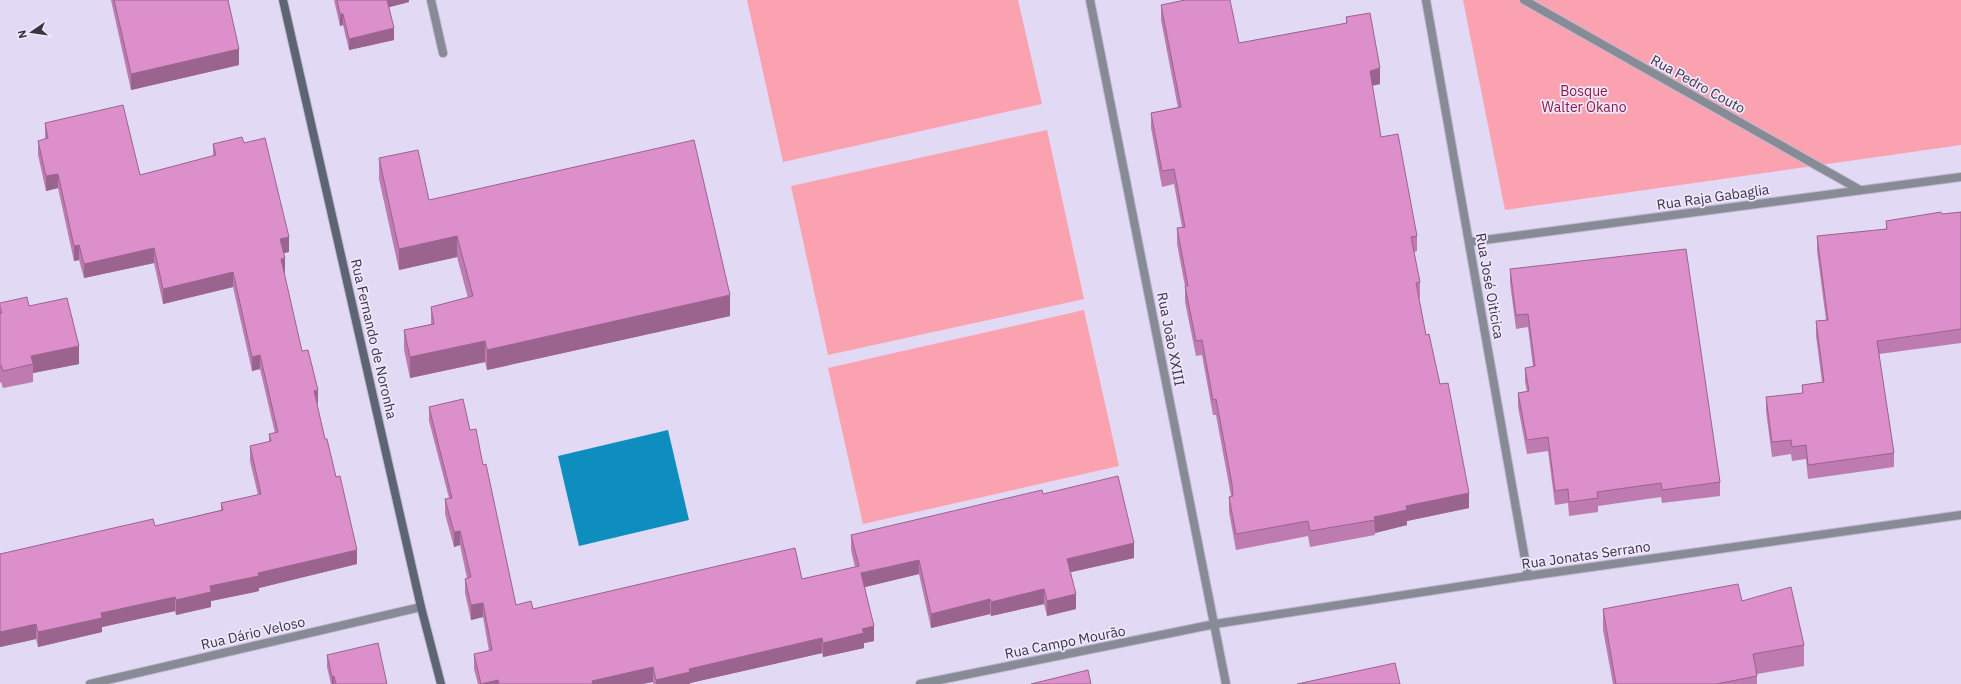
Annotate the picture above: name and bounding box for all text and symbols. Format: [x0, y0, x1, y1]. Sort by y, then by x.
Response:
north arrow [12, 12, 52, 52]
text: N [15, 29, 30, 40]
street label: Rua Pedro Couto [1648, 51, 1748, 117]
park label: Bosque Walter Okano [1541, 82, 1627, 116]
street label: Rua Raja Gabaglia [1656, 180, 1771, 214]
street label: Rua José Oiticica [1472, 232, 1508, 341]
street label: Rua Fernando de Noronha [347, 257, 401, 421]
street label: Rua João XXIII [1153, 291, 1189, 387]
street label: Rua Jonatas Serrano [1520, 537, 1652, 573]
street label: Rua Dário Veloso [199, 612, 307, 654]
street label: Rua Campo Mourão [1003, 621, 1127, 663]

